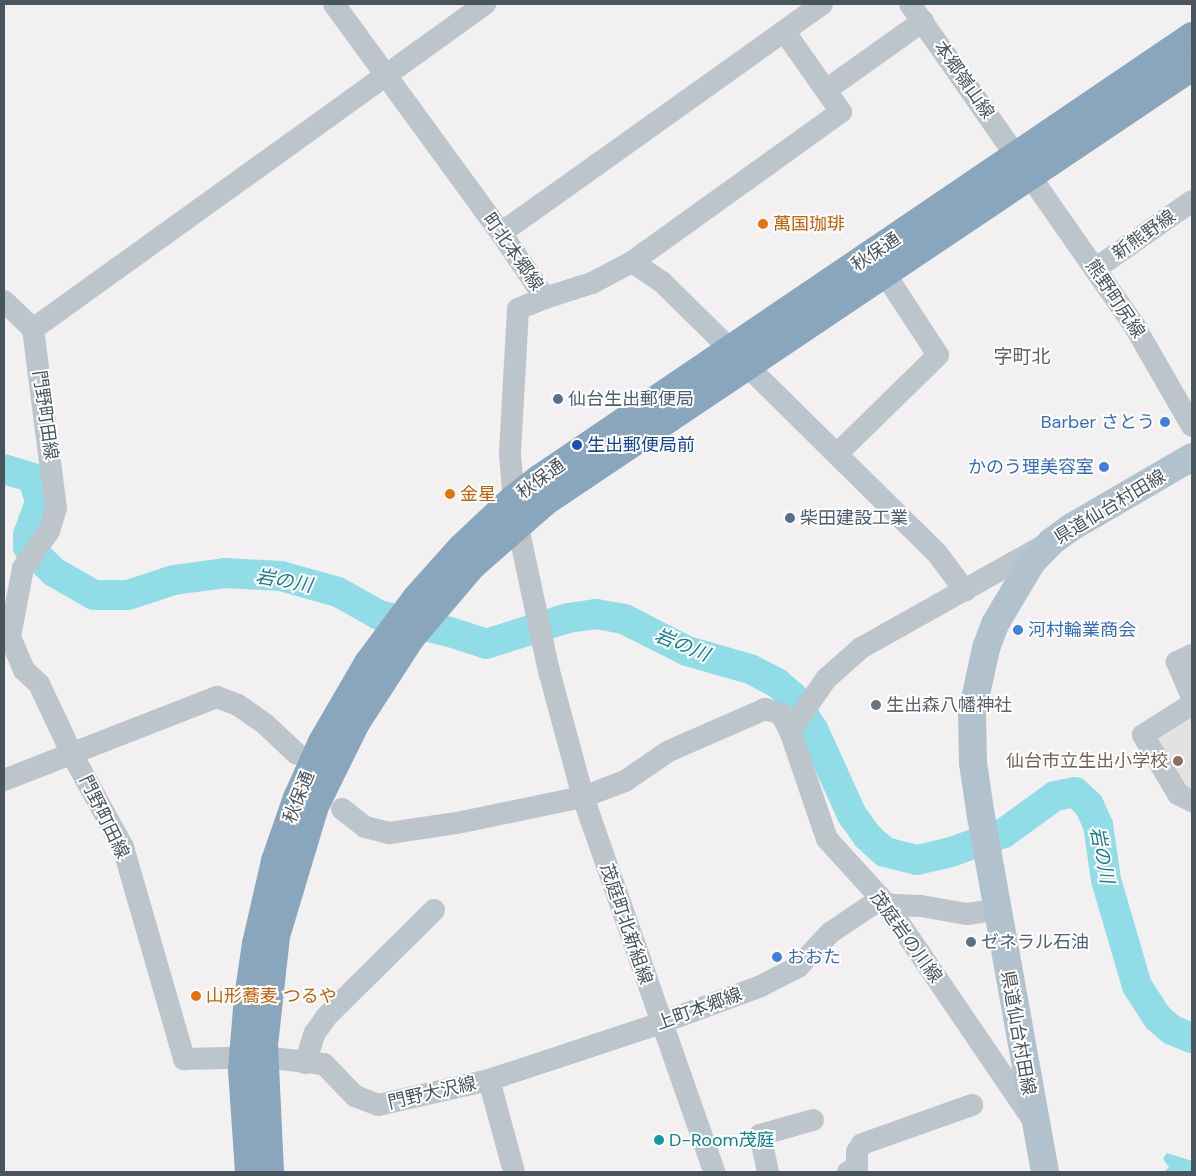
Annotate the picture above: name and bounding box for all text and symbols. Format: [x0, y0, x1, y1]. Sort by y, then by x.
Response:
street label: 本郷嶺山線 [929, 37, 999, 123]
street label: 新熊野線 [1108, 206, 1180, 264]
street label: 町北本郷線 [478, 209, 548, 295]
place label: 萬国珈琲 [773, 213, 845, 235]
marker: 萬国珈琲 [757, 218, 769, 230]
street label: 秋保通 [848, 228, 904, 276]
street label: 熊野町尻線 [1081, 256, 1149, 342]
district label: 字町北 [994, 346, 1050, 368]
street label: 門野町田線 [28, 369, 62, 461]
place label: 仙台生出郵便局 [568, 388, 694, 410]
marker: 仙台生出郵便局 [552, 393, 564, 405]
place label: Barber さとう [1041, 411, 1155, 433]
marker: Barber さとう [1159, 416, 1171, 428]
place label: 生出郵便局前 [587, 434, 695, 456]
marker: 生出郵便局前 [571, 439, 583, 451]
street label: 秋保通 [513, 454, 569, 504]
place label: かのう理美容室 [968, 456, 1094, 478]
marker: かのう理美容室 [1098, 461, 1110, 473]
street label: 県道仙台村田線 [1050, 465, 1170, 549]
place label: 金星 [460, 483, 496, 505]
marker: 金星 [444, 488, 456, 500]
place label: 柴田建設工業 [800, 507, 908, 529]
marker: 柴田建設工業 [784, 512, 796, 524]
water label: 岩の川 [254, 565, 314, 597]
place label: 河村輪業商会 [1028, 619, 1136, 641]
water label: 岩の川 [651, 624, 713, 666]
marker: 河村輪業商会 [1012, 624, 1024, 636]
place label: 生出森八幡神社 [886, 694, 1012, 716]
marker: 生出森八幡神社 [870, 699, 882, 711]
place label: 仙台市立生出小学校 [1006, 750, 1168, 772]
marker: 仙台市立生出小学校 [1172, 755, 1184, 767]
street label: 秋保通 [279, 768, 319, 826]
street label: 門野町田線 [75, 772, 133, 862]
water label: 岩の川 [1085, 825, 1119, 885]
street label: 茂庭町北新組線 [595, 861, 657, 987]
street label: 茂庭岩の川線 [866, 887, 946, 987]
place label: ゼネラル石油 [981, 931, 1089, 953]
marker: ゼネラル石油 [965, 936, 977, 948]
place label: おおた [787, 946, 841, 968]
marker: おおた [771, 951, 783, 963]
street label: 県道仙台村田線 [996, 969, 1040, 1097]
street label: 上町本郷線 [653, 983, 745, 1035]
place label: 山形蕎麦 つるや [206, 985, 337, 1007]
marker: 山形蕎麦 つるや [190, 990, 202, 1002]
street label: 門野大沢線 [386, 1072, 478, 1114]
place label: D-Room茂庭 [669, 1129, 775, 1151]
marker: D-Room茂庭 [653, 1134, 665, 1146]

